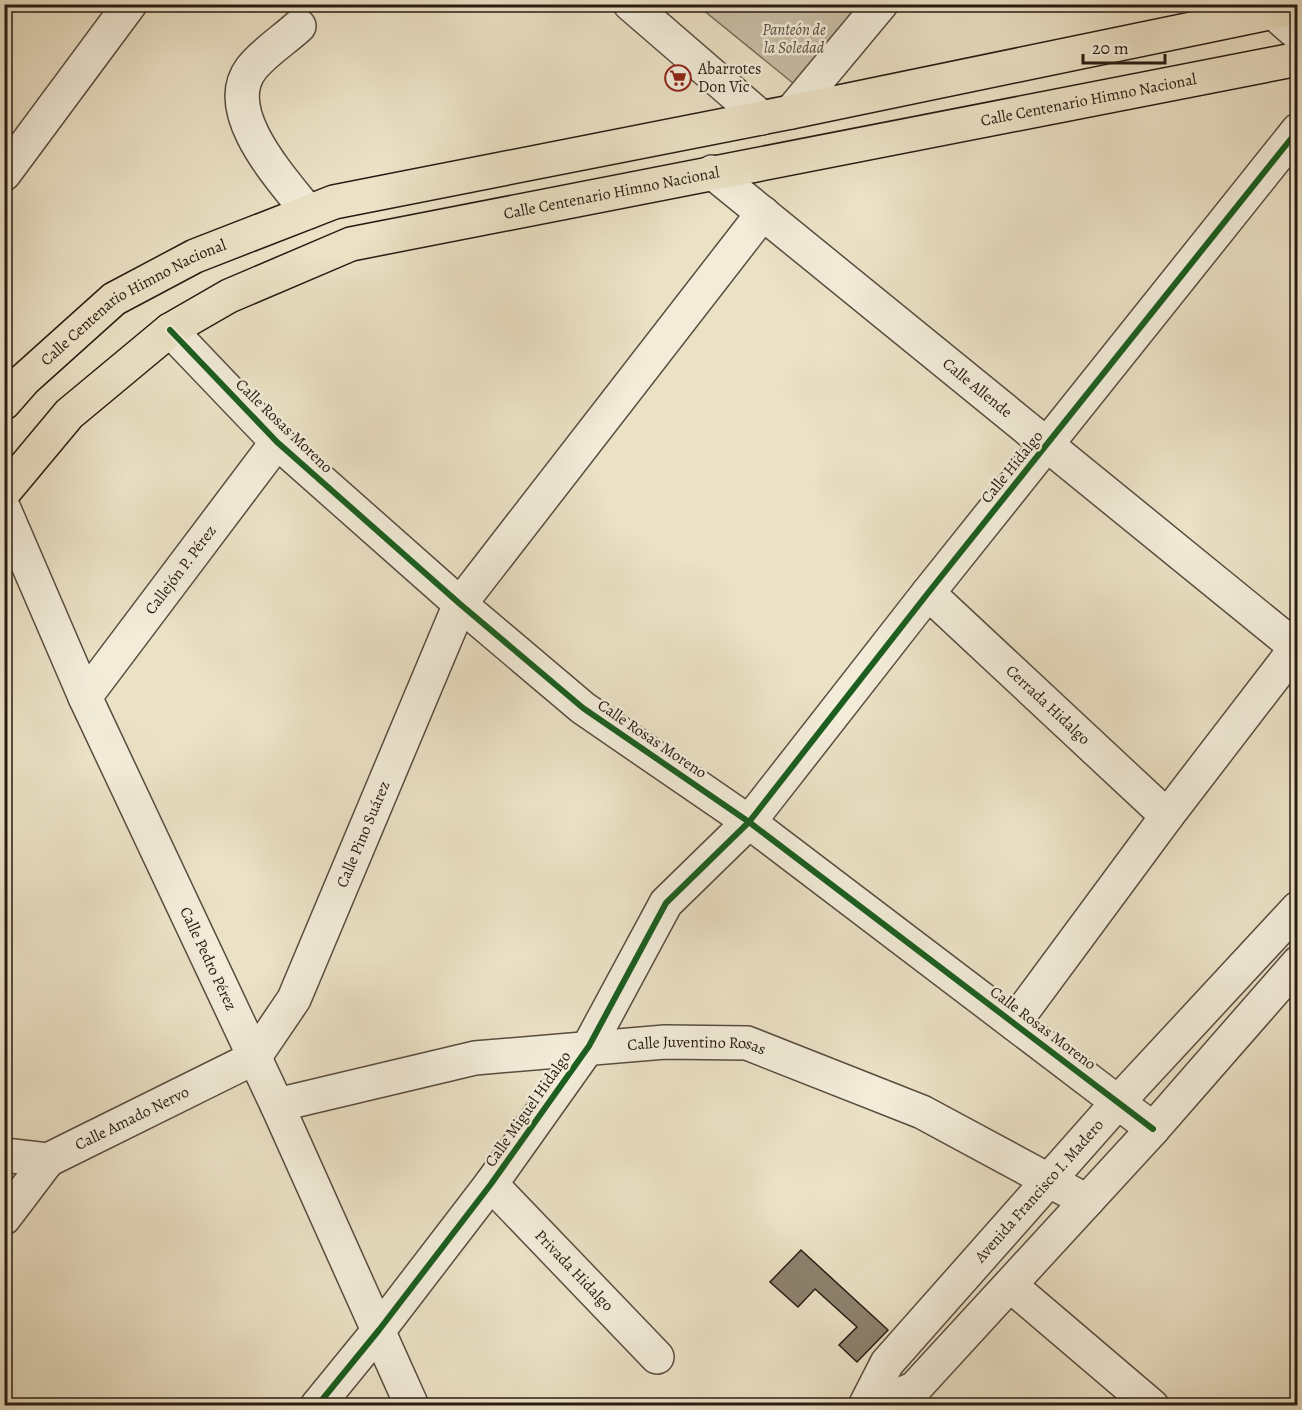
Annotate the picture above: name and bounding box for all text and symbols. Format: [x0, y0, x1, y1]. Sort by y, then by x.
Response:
park label: Panteón de la Soledad [762, 19, 826, 59]
scale bar [1083, 27, 1166, 65]
text: 20 m [1092, 36, 1129, 60]
place label: Abarrotes Don Vic [697, 58, 762, 98]
supermarket icon: Abarrotes Don Vic [663, 63, 693, 93]
street label: Calle Centenario Himno Nacional [979, 68, 1198, 132]
street label: Calle Centenario Himno Nacional [502, 161, 721, 225]
street label: Calle Centenario Himno Nacional [36, 234, 229, 371]
street label: Calle Allende [938, 353, 1017, 423]
street label: Calle Rosas Moreno [231, 374, 337, 478]
street label: Calle Hidalgo [976, 426, 1048, 508]
street label: Callejón P. Pérez [140, 521, 222, 619]
street label: Cerrada Hidalgo [1001, 660, 1095, 750]
street label: Calle Rosas Moreno [593, 694, 711, 784]
street label: Calle Pino Suárez [331, 778, 395, 891]
street label: Calle Pedro Pérez [174, 903, 242, 1014]
street label: Calle Rosas Moreno [985, 981, 1101, 1075]
street label: Calle Juventino Rosas [626, 1031, 769, 1060]
street label: Calle Miguel Hidalgo [480, 1047, 576, 1171]
street label: Calle Amado Nervo [71, 1081, 193, 1156]
street label: Avenida Francisco I. Madero [969, 1115, 1109, 1268]
street label: Privada Hidalgo [530, 1225, 618, 1316]

